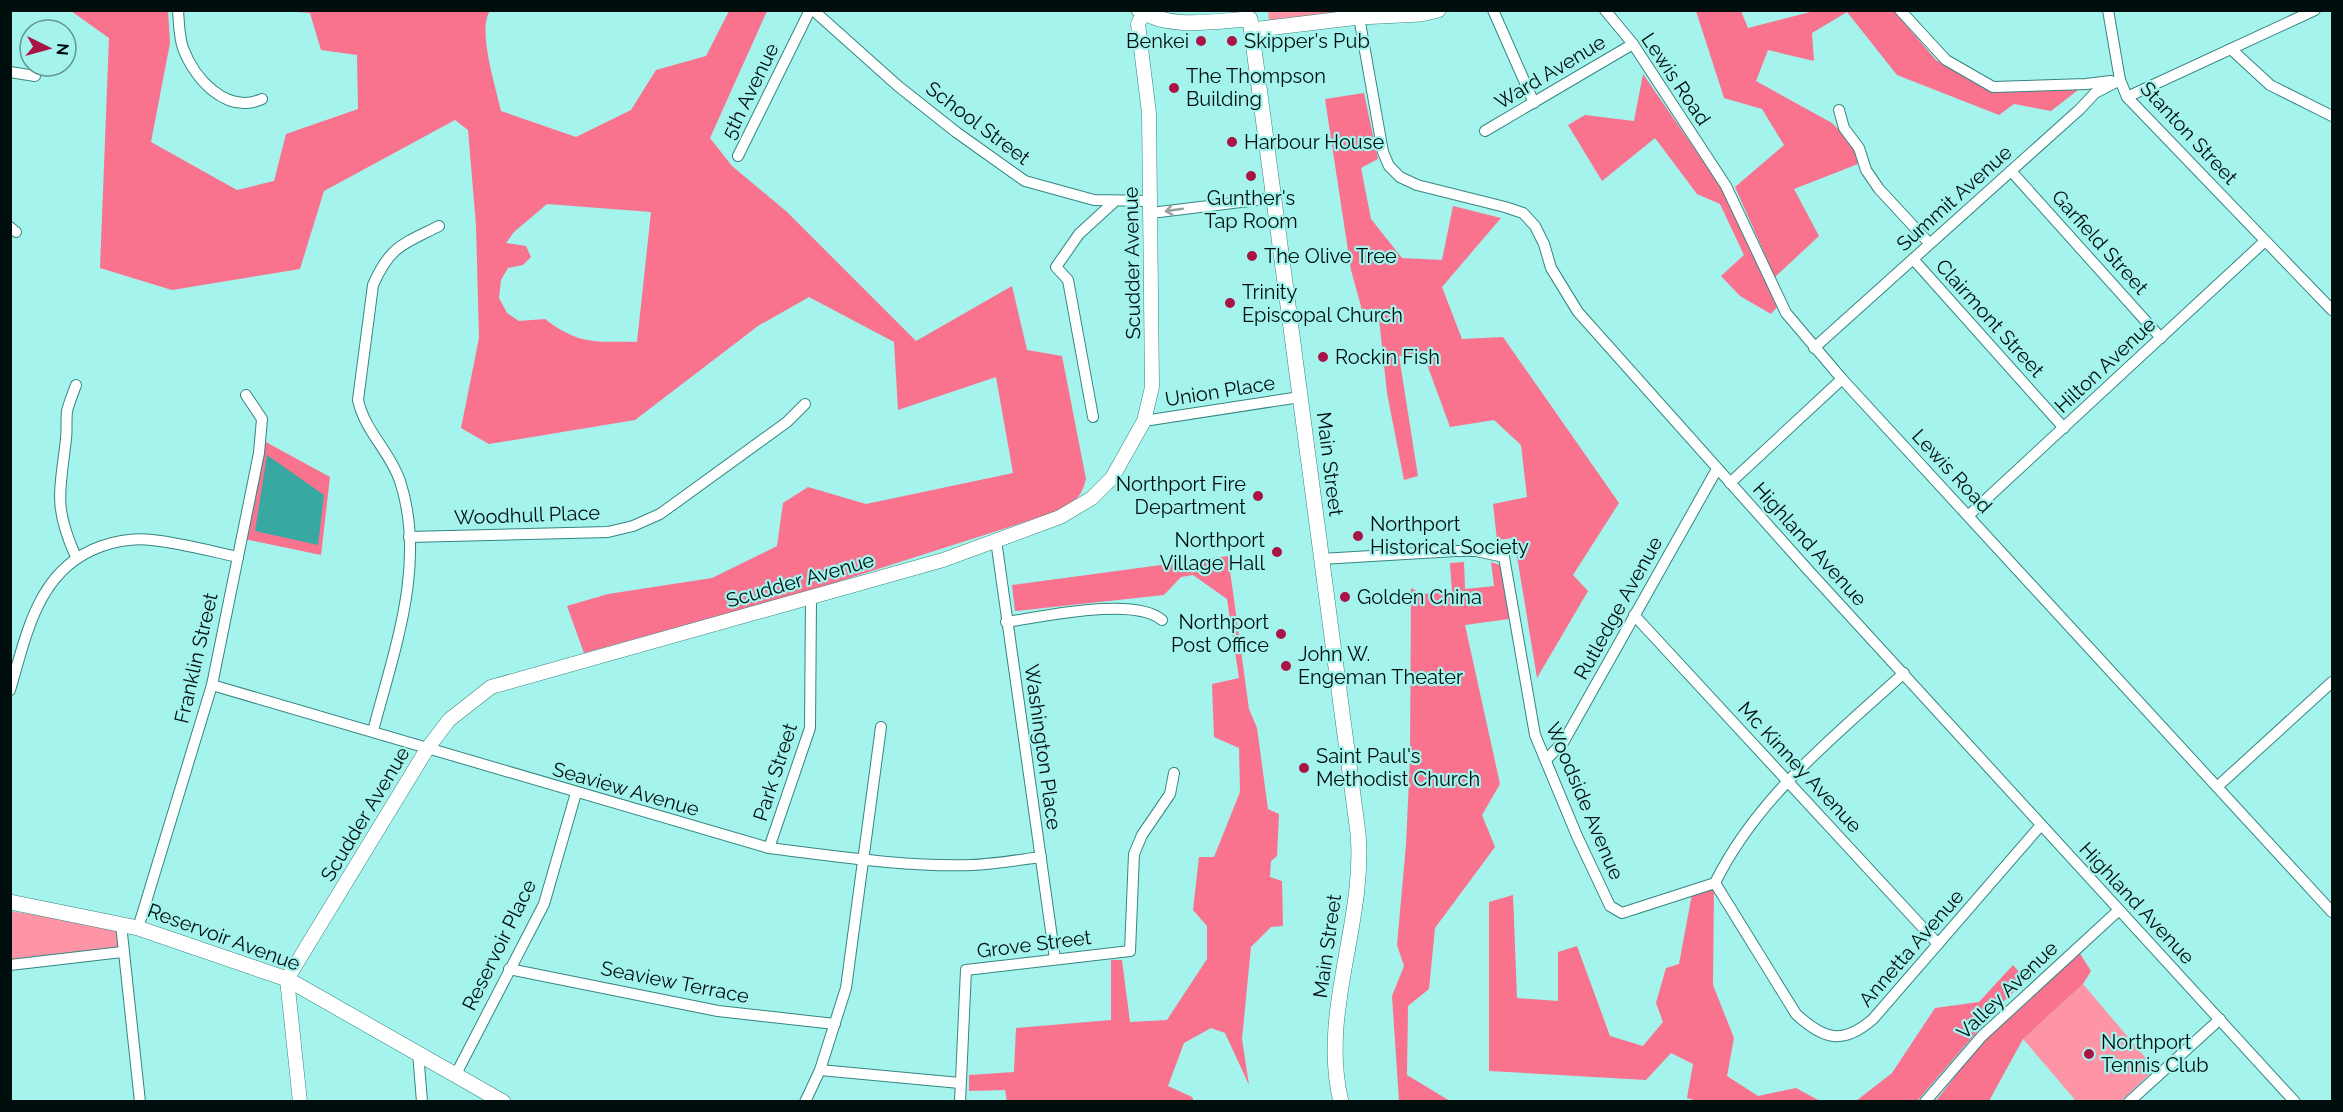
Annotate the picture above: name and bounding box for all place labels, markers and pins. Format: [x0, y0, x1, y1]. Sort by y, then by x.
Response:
place label: Benkei [1126, 29, 1189, 53]
place label: Skipper's Pub [1244, 29, 1370, 53]
marker: Benkei [1194, 34, 1208, 48]
marker: Skipper's Pub [1225, 34, 1239, 48]
place label: The Thompson Building [1186, 64, 1326, 111]
marker: The Thompson Building [1167, 81, 1181, 95]
place label: Harbour House [1244, 130, 1384, 154]
marker: Harbour House [1225, 135, 1239, 149]
marker: Gunther's Tap Room [1244, 169, 1258, 183]
place label: Gunther's Tap Room [1204, 186, 1298, 233]
place label: The Olive Tree [1264, 244, 1397, 268]
marker: The Olive Tree [1245, 249, 1259, 263]
place label: Trinity Episcopal Church [1242, 280, 1403, 327]
marker: Trinity Episcopal Church [1223, 296, 1237, 310]
place label: Rockin Fish [1335, 345, 1440, 369]
marker: Rockin Fish [1316, 350, 1330, 364]
place label: Northport Fire Department [1116, 472, 1246, 519]
marker: Northport Fire Department [1251, 489, 1265, 503]
place label: Northport Historical Society [1370, 512, 1529, 559]
place label: Northport Village Hall [1160, 528, 1266, 575]
marker: Northport Historical Society [1351, 529, 1365, 543]
marker: Northport Village Hall [1270, 545, 1284, 559]
place label: Golden China [1357, 585, 1482, 609]
marker: Golden China [1338, 590, 1352, 604]
place label: Northport Post Office [1171, 610, 1269, 657]
marker: Northport Post Office [1274, 627, 1288, 641]
place label: John W. Engeman Theater [1298, 642, 1463, 689]
marker: John W. Engeman Theater [1279, 659, 1293, 673]
place label: Saint Paul's Methodist Church [1316, 744, 1480, 791]
marker: Saint Paul's Methodist Church [1297, 761, 1311, 775]
place label: Northport Tennis Club [2101, 1030, 2209, 1077]
marker: Northport Tennis Club [2082, 1047, 2096, 1061]

